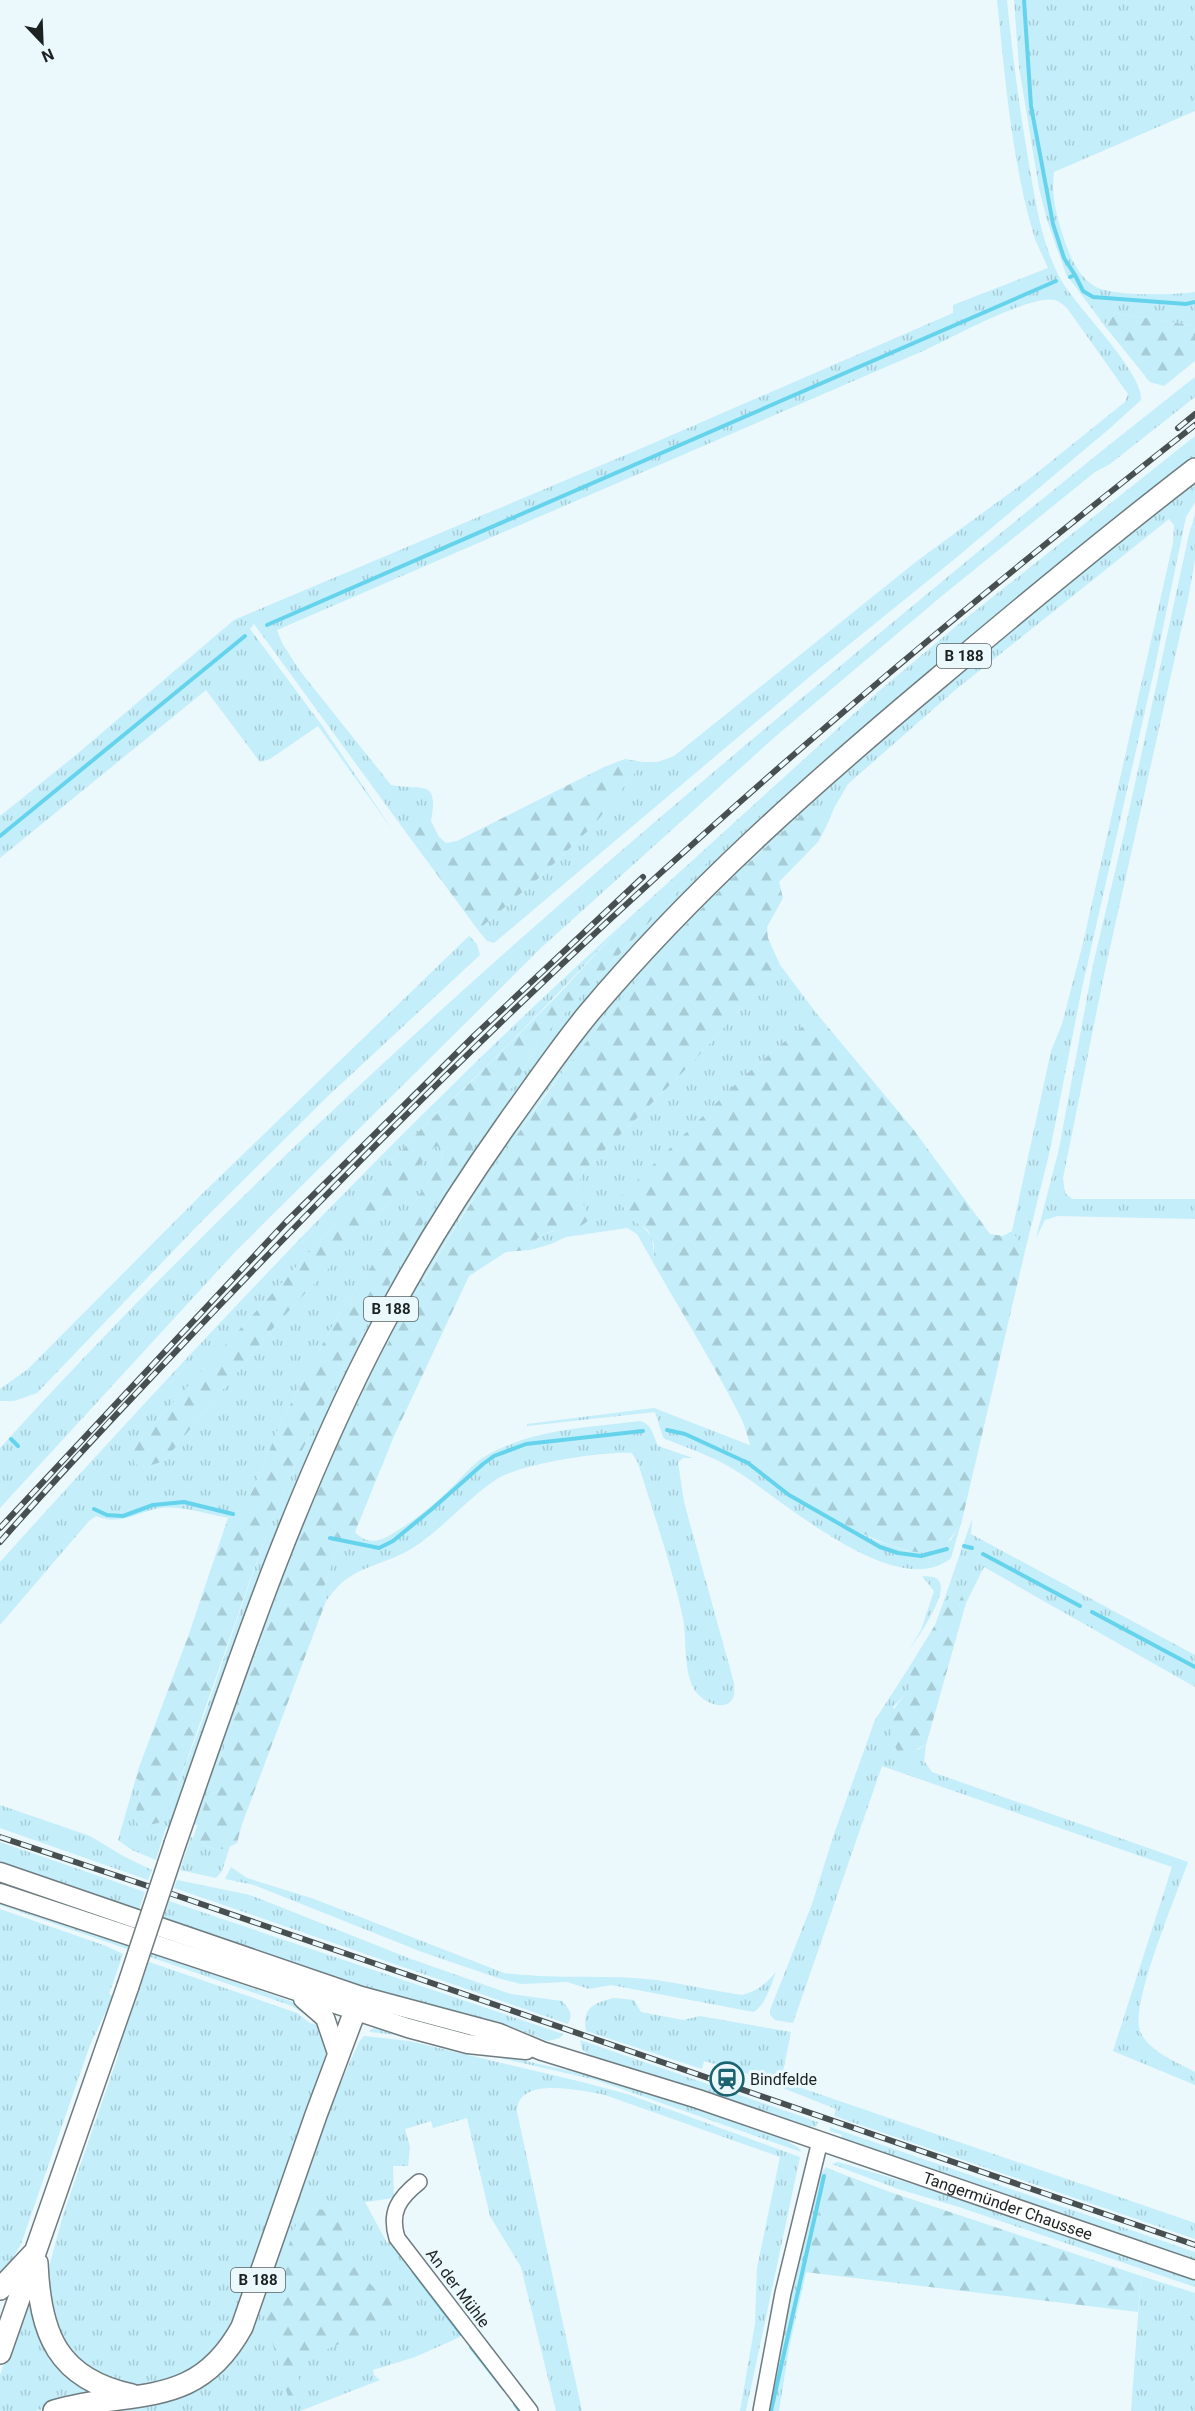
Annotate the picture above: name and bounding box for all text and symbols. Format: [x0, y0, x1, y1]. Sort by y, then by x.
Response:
north arrow [12, 12, 72, 72]
text: N [39, 44, 57, 66]
road number: B 188 [937, 644, 991, 668]
road number: B 188 [364, 1297, 418, 1321]
station icon: Bindfelde [709, 2061, 745, 2097]
place label: Bindfelde [750, 2070, 817, 2089]
street label: Tangermünder Chaussee [921, 2168, 1095, 2244]
street label: An der Mühle [422, 2245, 494, 2331]
road number: B 188 [231, 2268, 285, 2292]

